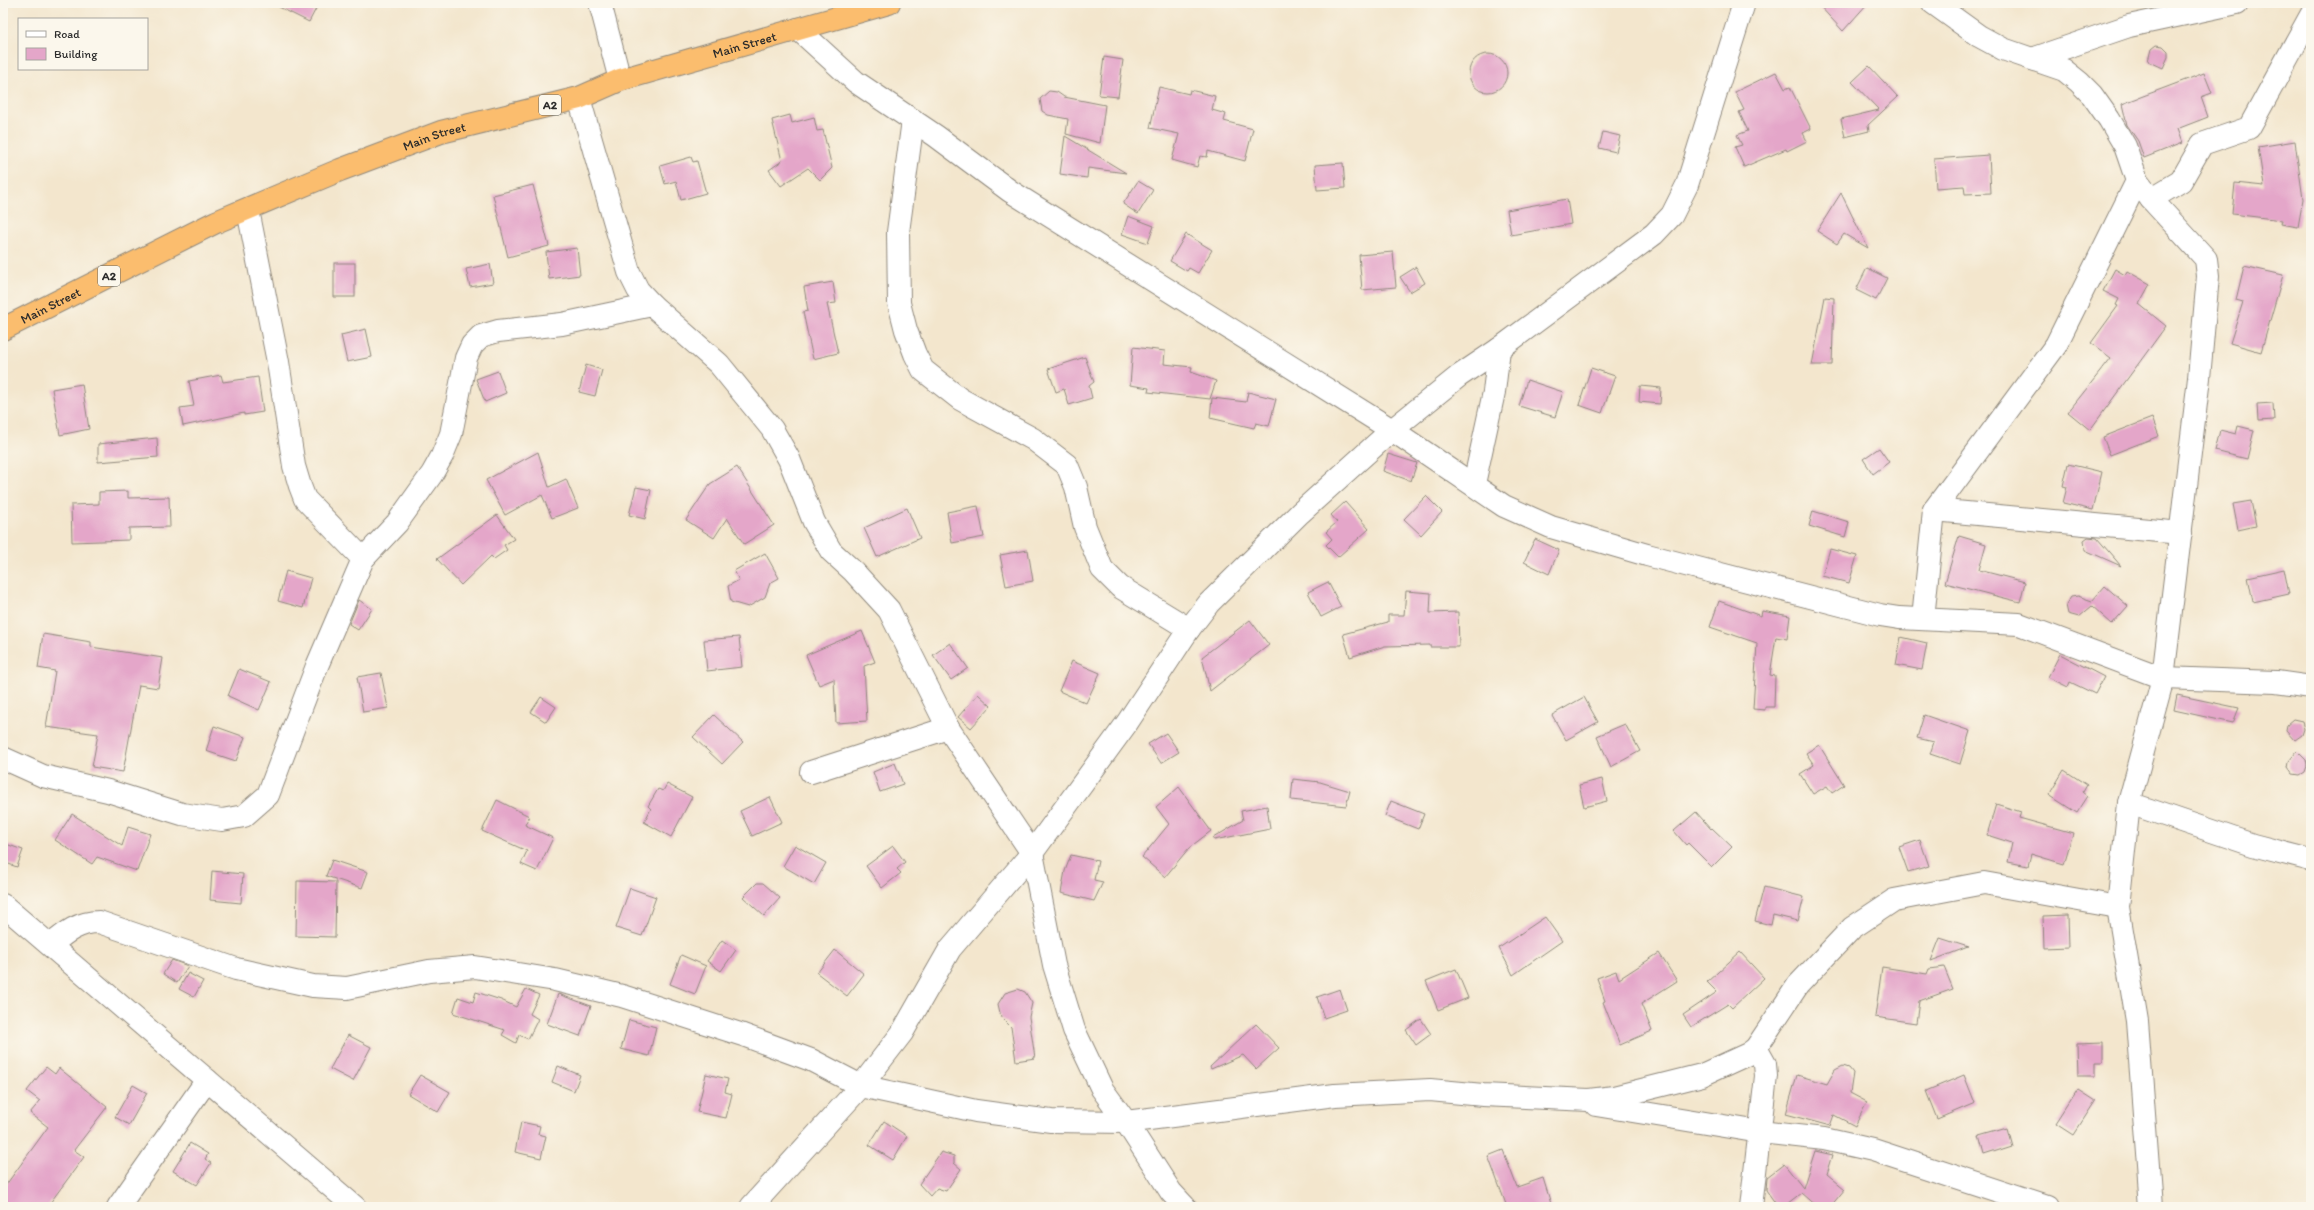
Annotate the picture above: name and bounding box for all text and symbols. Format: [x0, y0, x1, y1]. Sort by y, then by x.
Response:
legend [18, 18, 148, 70]
text: Road [54, 27, 80, 41]
street label: Main Street [711, 29, 778, 61]
text: Building [54, 47, 98, 61]
road number: A2 [539, 95, 561, 115]
street label: Main Street [401, 119, 467, 154]
road number: A2 [98, 266, 120, 286]
street label: Main Street [18, 284, 83, 327]

